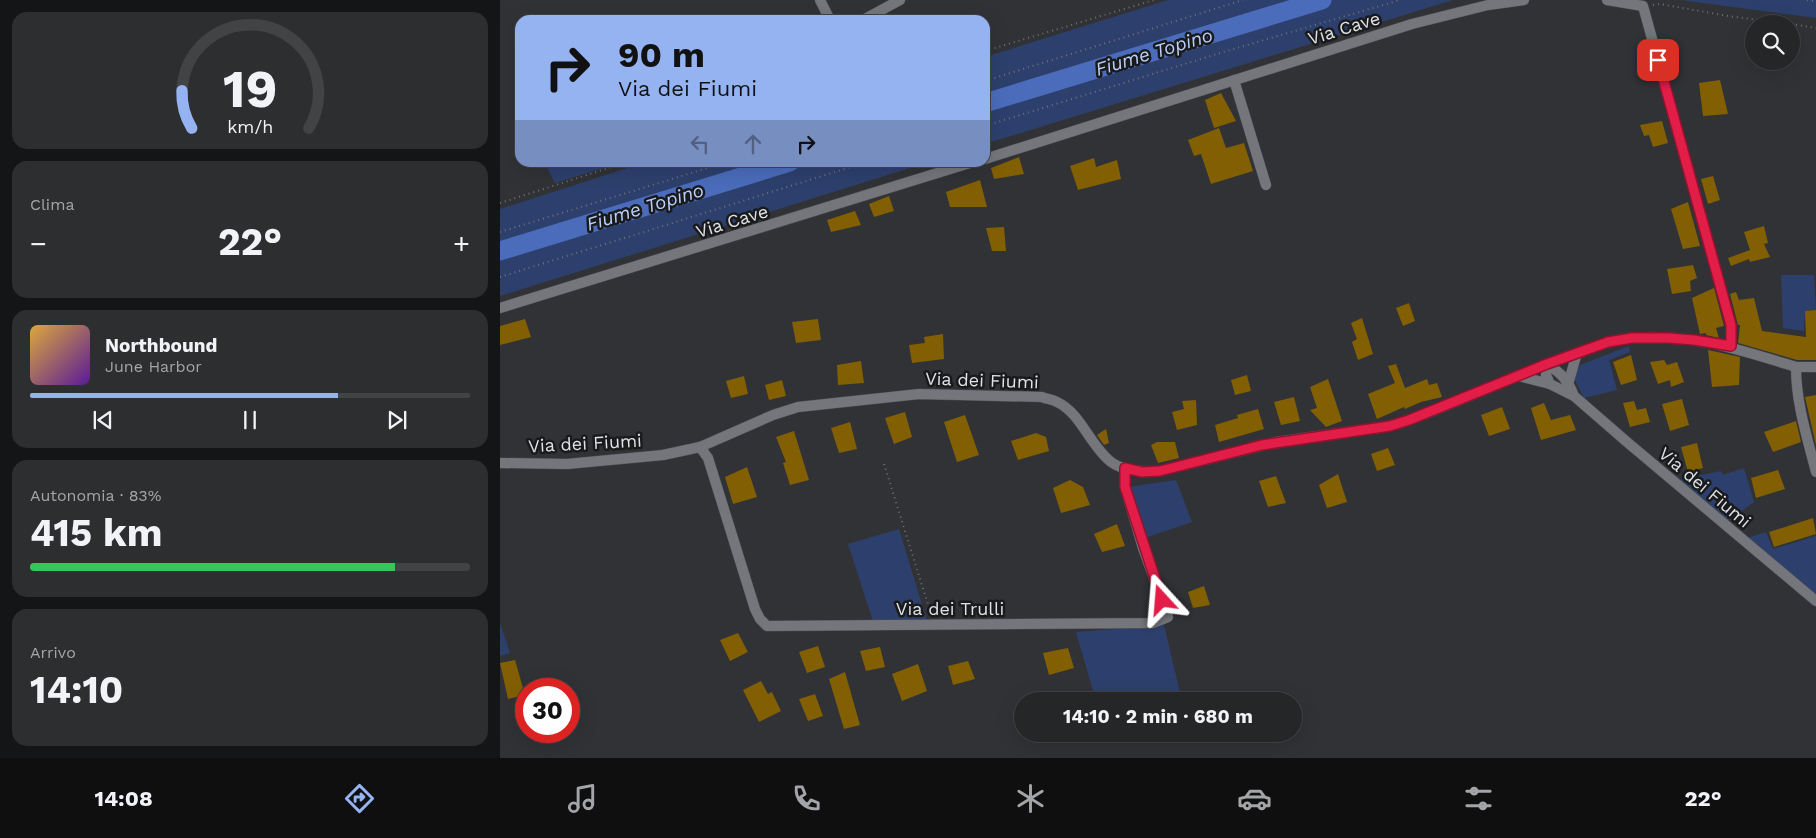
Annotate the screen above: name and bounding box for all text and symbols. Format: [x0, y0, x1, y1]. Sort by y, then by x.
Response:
street label: Via Cave [1305, 7, 1383, 49]
map controls [1745, 15, 1800, 70]
button: search [1745, 15, 1800, 70]
water label: Fiume Topino [1092, 23, 1216, 81]
text: 90 m [618, 34, 705, 76]
icon: right [535, 35, 600, 100]
pin [1637, 39, 1679, 81]
icon: arrive [1644, 46, 1672, 74]
text: 19 [223, 59, 277, 120]
text: Via dei Fiumi [618, 76, 757, 101]
text: km/h [227, 116, 273, 137]
icon: left [686, 130, 714, 158]
icon: ahead [739, 130, 767, 158]
icon: right [792, 130, 820, 158]
water label: Fiume Topino [583, 178, 707, 236]
text: Clima [30, 195, 74, 214]
street label: Via Cave [693, 200, 771, 242]
text: 22° [218, 220, 282, 264]
text: − [30, 227, 47, 260]
text: + [453, 227, 470, 260]
text: Northbound [105, 334, 217, 357]
text: June Harbor [105, 357, 202, 376]
street label: Via dei Fiumi [925, 368, 1039, 392]
icon: previous [89, 406, 117, 434]
icon: pause [236, 406, 264, 434]
icon: next [383, 406, 411, 434]
street label: Via dei Fiumi [528, 430, 642, 456]
street label: Via dei Fiumi [1655, 442, 1755, 532]
text: Autonomia · 83% [30, 486, 161, 505]
text: 415 km [30, 511, 162, 555]
position arrow [1135, 573, 1187, 625]
street label: Via dei Trulli [896, 598, 1004, 619]
text: Arrivo [30, 643, 76, 662]
text: 14:10 [30, 668, 123, 712]
speed limit sign: 30 [515, 678, 580, 743]
text: 14:10 · 2 min · 680 m [1063, 705, 1253, 728]
icon: directions [342, 781, 377, 816]
icon: music [565, 781, 600, 816]
icon: phone [789, 781, 824, 816]
icon: climate [1013, 781, 1048, 816]
icon: car [1237, 781, 1272, 816]
icon: filters [1461, 781, 1496, 816]
text: 14:08 [94, 786, 153, 811]
text: 22° [1684, 786, 1722, 811]

